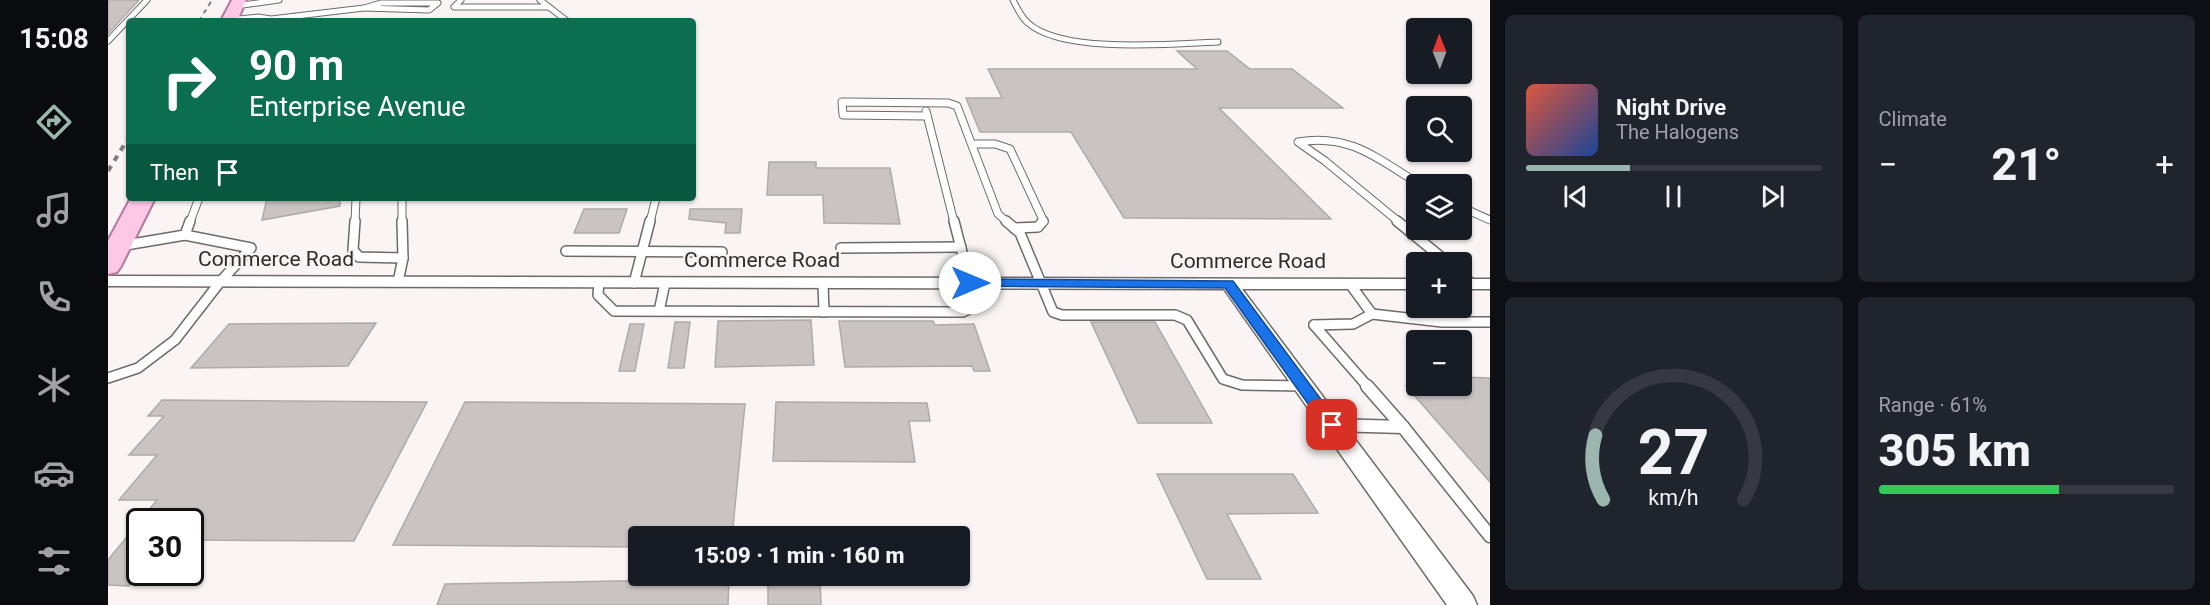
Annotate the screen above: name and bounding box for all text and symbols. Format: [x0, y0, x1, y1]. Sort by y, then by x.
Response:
north arrow [1406, 18, 1472, 84]
map controls [1406, 18, 1472, 396]
text: 15:08 [19, 23, 89, 55]
text: 90 m [249, 41, 344, 90]
icon: right [150, 42, 228, 120]
text: Enterprise Avenue [249, 91, 466, 123]
text: Night Drive [1616, 95, 1726, 120]
button: search [1406, 96, 1472, 162]
icon: directions [33, 101, 75, 143]
text: Climate [1879, 107, 1947, 131]
text: The Halogens [1616, 120, 1739, 144]
text: 21° [1992, 138, 2061, 191]
text: − [1879, 145, 1897, 184]
text: + [2155, 145, 2174, 184]
icon: arrive [211, 156, 244, 189]
text: Then [150, 160, 199, 185]
button: layers [1406, 174, 1472, 240]
icon: previous [1559, 180, 1592, 213]
icon: pause [1657, 180, 1690, 213]
icon: next [1756, 180, 1789, 213]
icon: music [33, 189, 75, 231]
street label: Commerce Road [198, 247, 354, 271]
street label: Commerce Road [684, 248, 840, 272]
street label: Commerce Road [1170, 249, 1326, 273]
position arrow [938, 251, 1002, 315]
button: + [1406, 252, 1472, 318]
icon: phone [33, 276, 75, 318]
button: − [1406, 330, 1472, 396]
icon: climate [33, 364, 75, 406]
text: Range · 61% [1879, 393, 1987, 417]
pin [1306, 399, 1357, 450]
icon: arrive [1315, 408, 1348, 441]
text: 27 [1638, 416, 1710, 489]
text: 305 km [1879, 424, 2031, 477]
icon: car [33, 452, 75, 494]
text: km/h [1649, 486, 1699, 511]
speed limit sign: 30 [126, 508, 204, 586]
icon: filters [33, 540, 75, 582]
text: 15:09 · 1 min · 160 m [694, 543, 904, 568]

